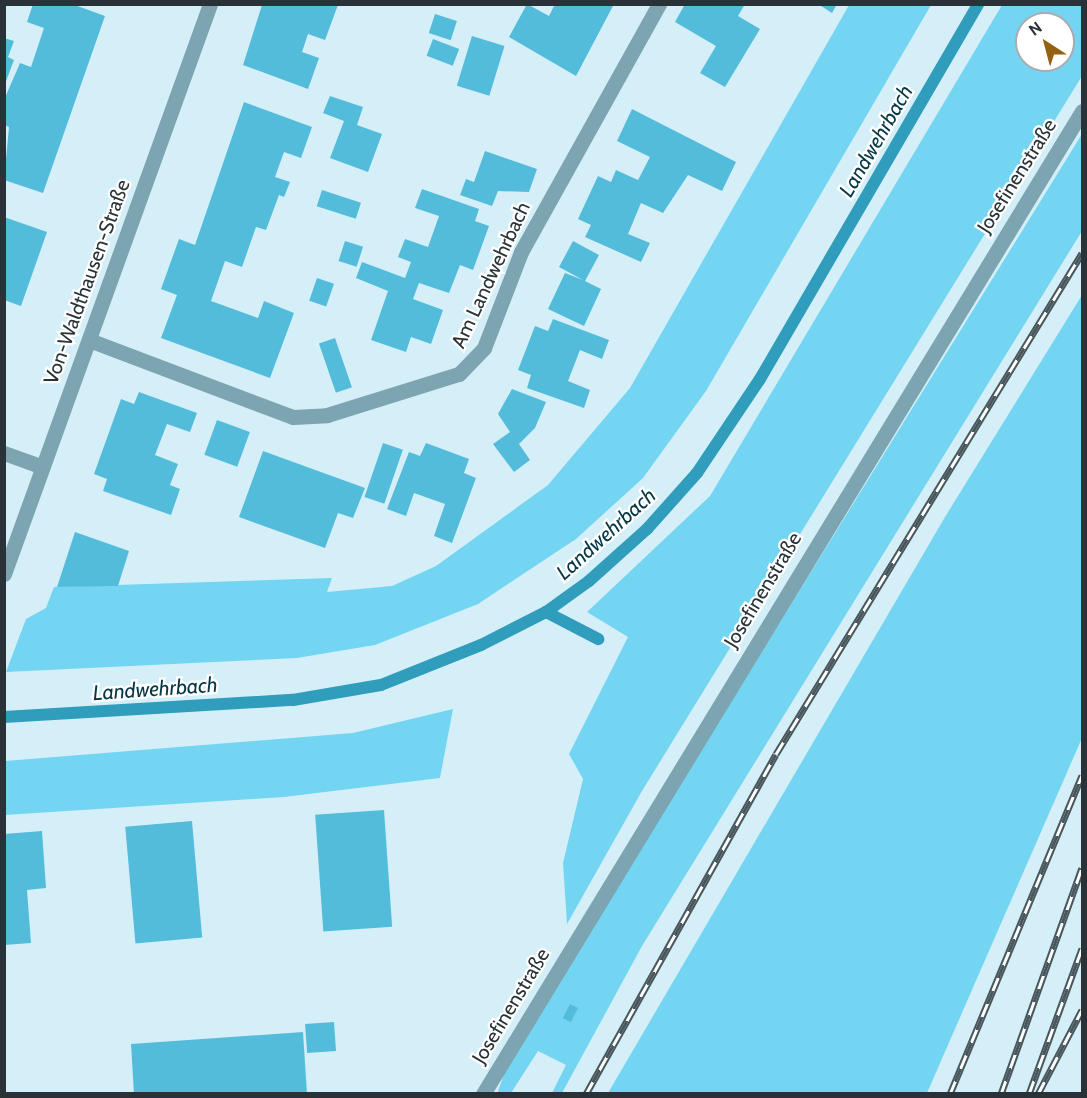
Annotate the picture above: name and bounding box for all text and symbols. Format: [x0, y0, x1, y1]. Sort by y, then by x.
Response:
north arrow [1015, 12, 1075, 72]
text: N [1025, 18, 1045, 40]
water label: Landwehrbach [834, 81, 918, 201]
street label: Josefinenstraße [972, 114, 1062, 238]
street label: Von-Waldthausen-Straße [39, 176, 135, 388]
street label: Am Landwehrbach [447, 198, 535, 352]
water label: Landwehrbach [551, 483, 661, 585]
street label: Josefinenstraße [719, 528, 807, 652]
water label: Landwehrbach [92, 672, 218, 706]
street label: Josefinenstraße [467, 944, 555, 1068]

